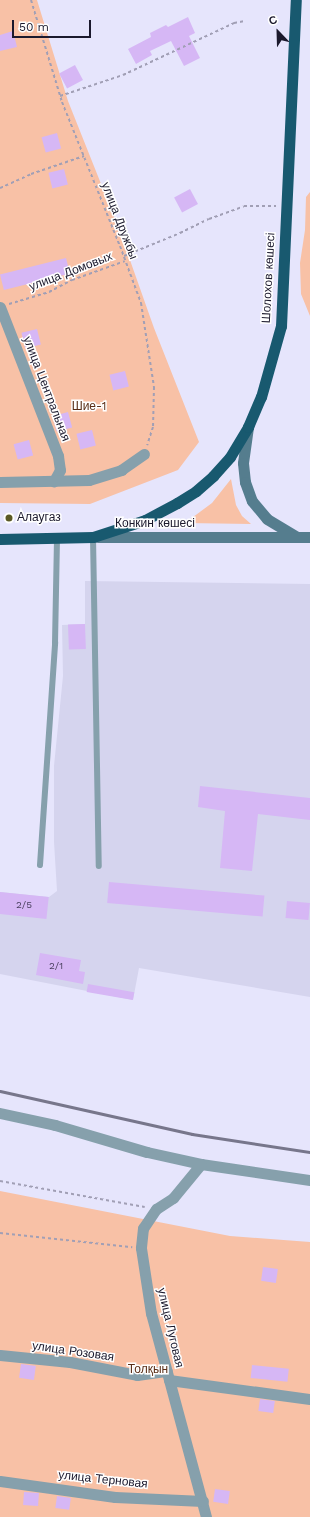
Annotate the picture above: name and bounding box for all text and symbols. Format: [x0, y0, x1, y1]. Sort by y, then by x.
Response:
scale bar [14, 12, 93, 38]
north arrow [258, 12, 298, 52]
text: С [267, 13, 279, 28]
text: 50 m [19, 20, 49, 34]
street label: улица Дружбы [98, 180, 140, 262]
street label: Шолохов көшесі [259, 232, 279, 324]
street label: улица Домовых [27, 250, 115, 294]
street label: улица Центральная [19, 335, 73, 443]
park label: Шие-1 [72, 400, 106, 414]
place label: Алаугаз [17, 511, 61, 525]
marker: Алаугаз [4, 513, 14, 523]
street label: Конкин көшесі [115, 517, 195, 531]
house number: 2/5 [16, 899, 32, 911]
house number: 2/1 [49, 960, 63, 972]
street label: улица Луговая [154, 1287, 186, 1369]
street label: улица Розовая [31, 1339, 115, 1365]
park label: Толқын [128, 1363, 168, 1377]
street label: улица Терновая [58, 1468, 148, 1492]

